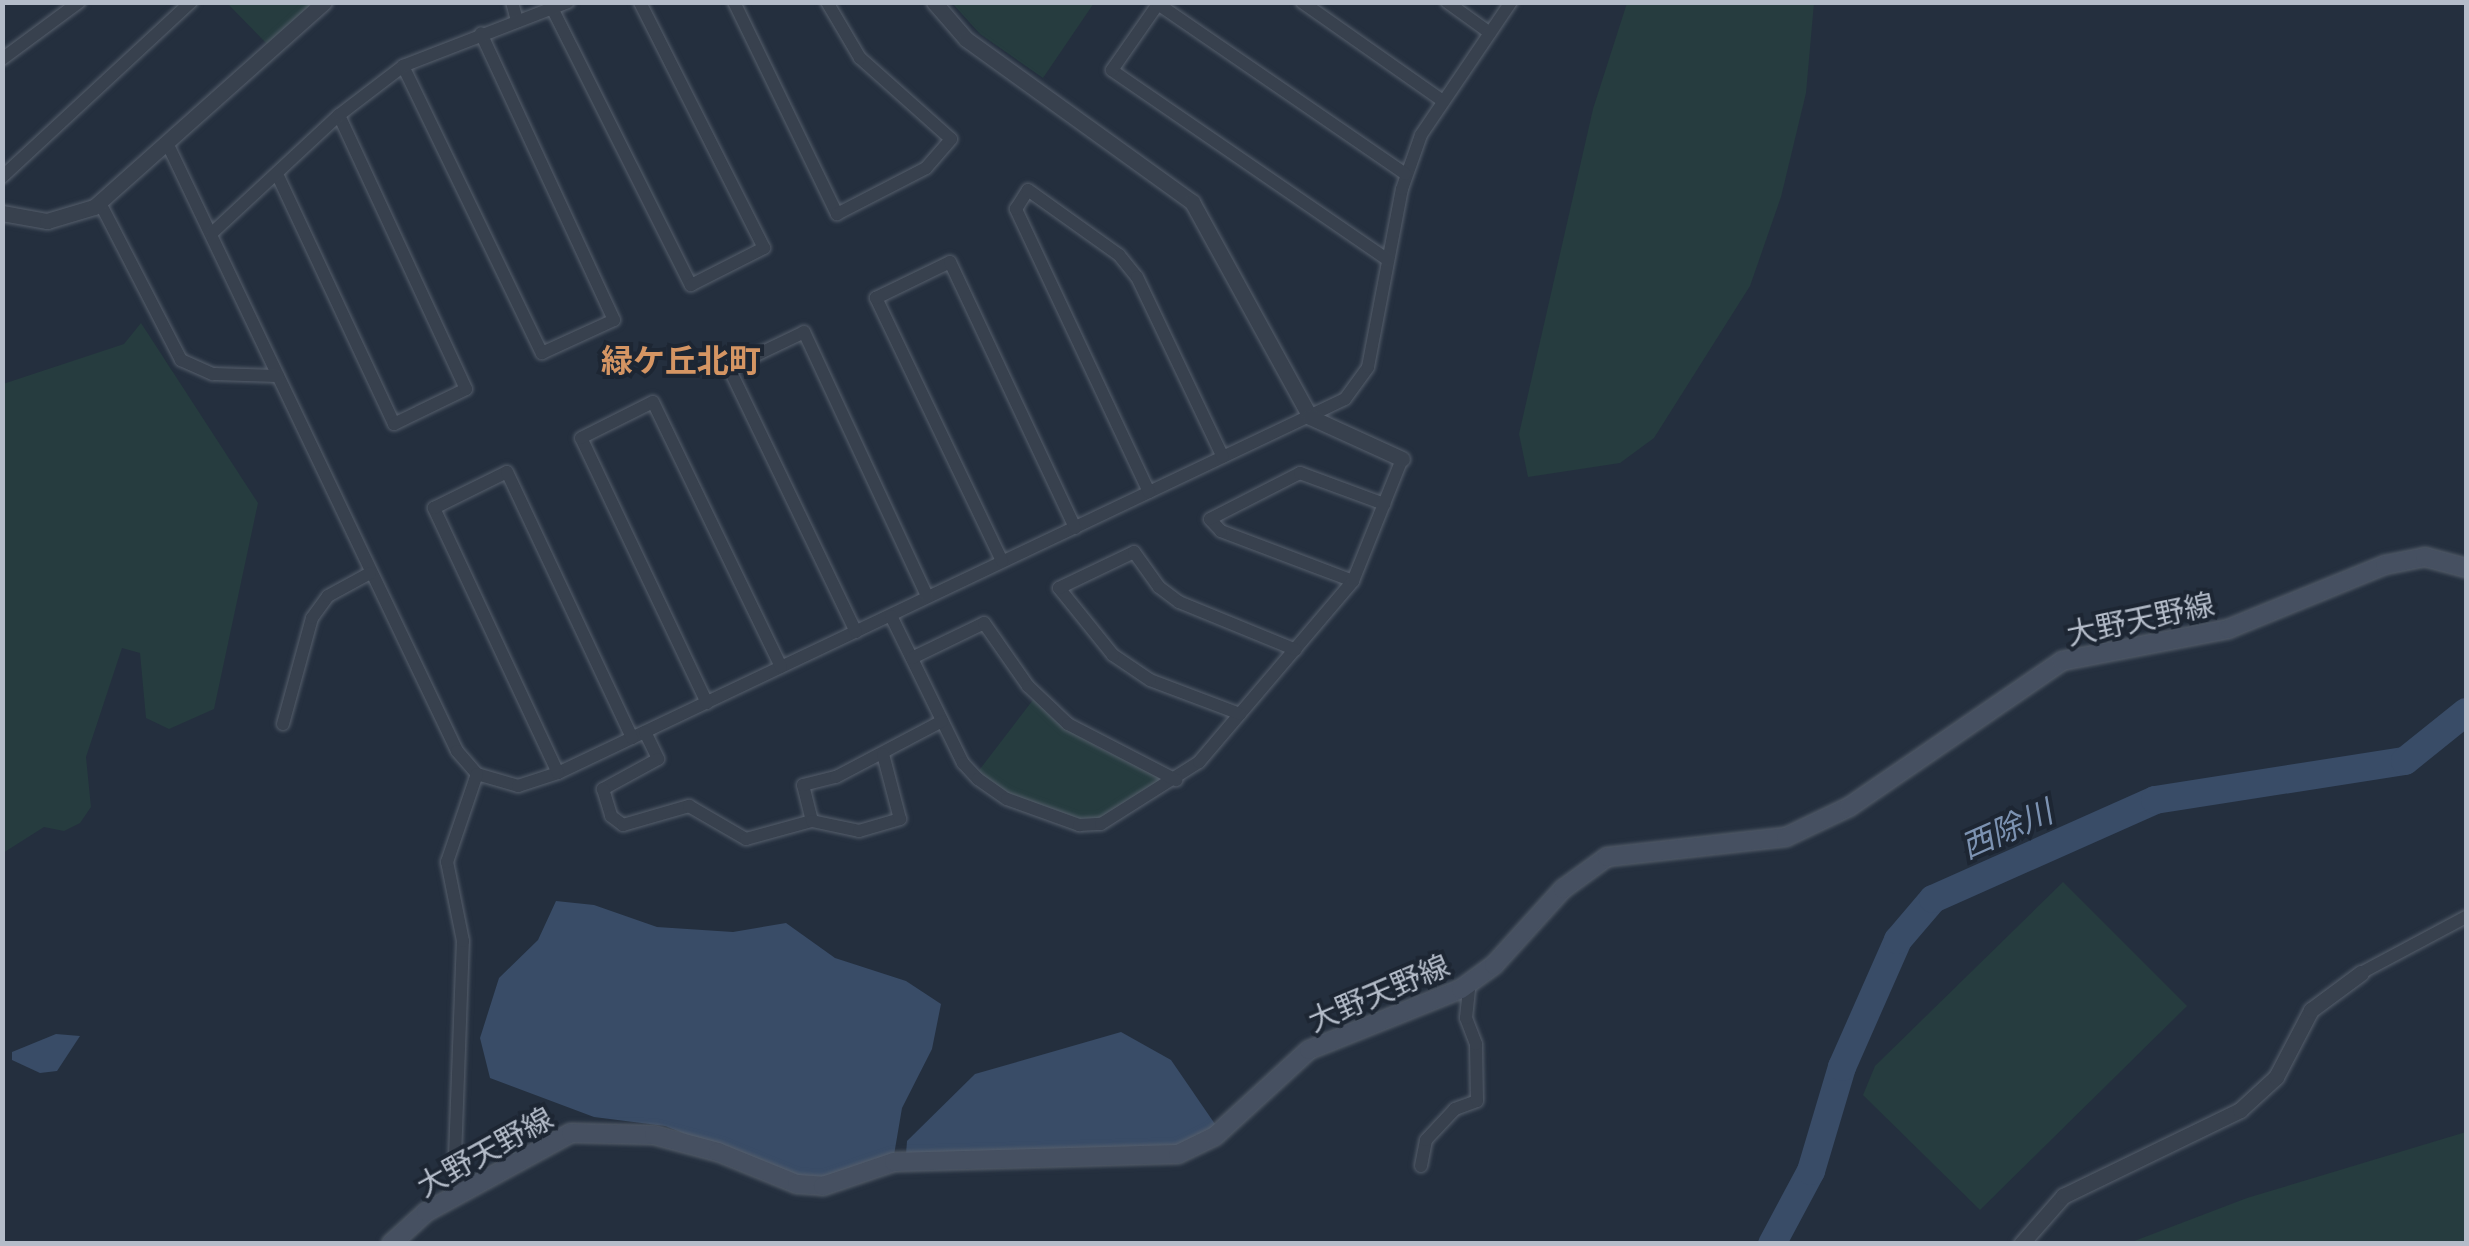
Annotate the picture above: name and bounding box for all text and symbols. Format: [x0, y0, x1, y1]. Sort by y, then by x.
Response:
district label: 緑ケ丘北町 [601, 340, 761, 378]
street label: 大野天野線 [2063, 585, 2217, 651]
water label: 西除川 [1954, 791, 2058, 865]
street label: 大野天野線 [1302, 946, 1454, 1038]
street label: 大野天野線 [410, 1099, 558, 1203]

